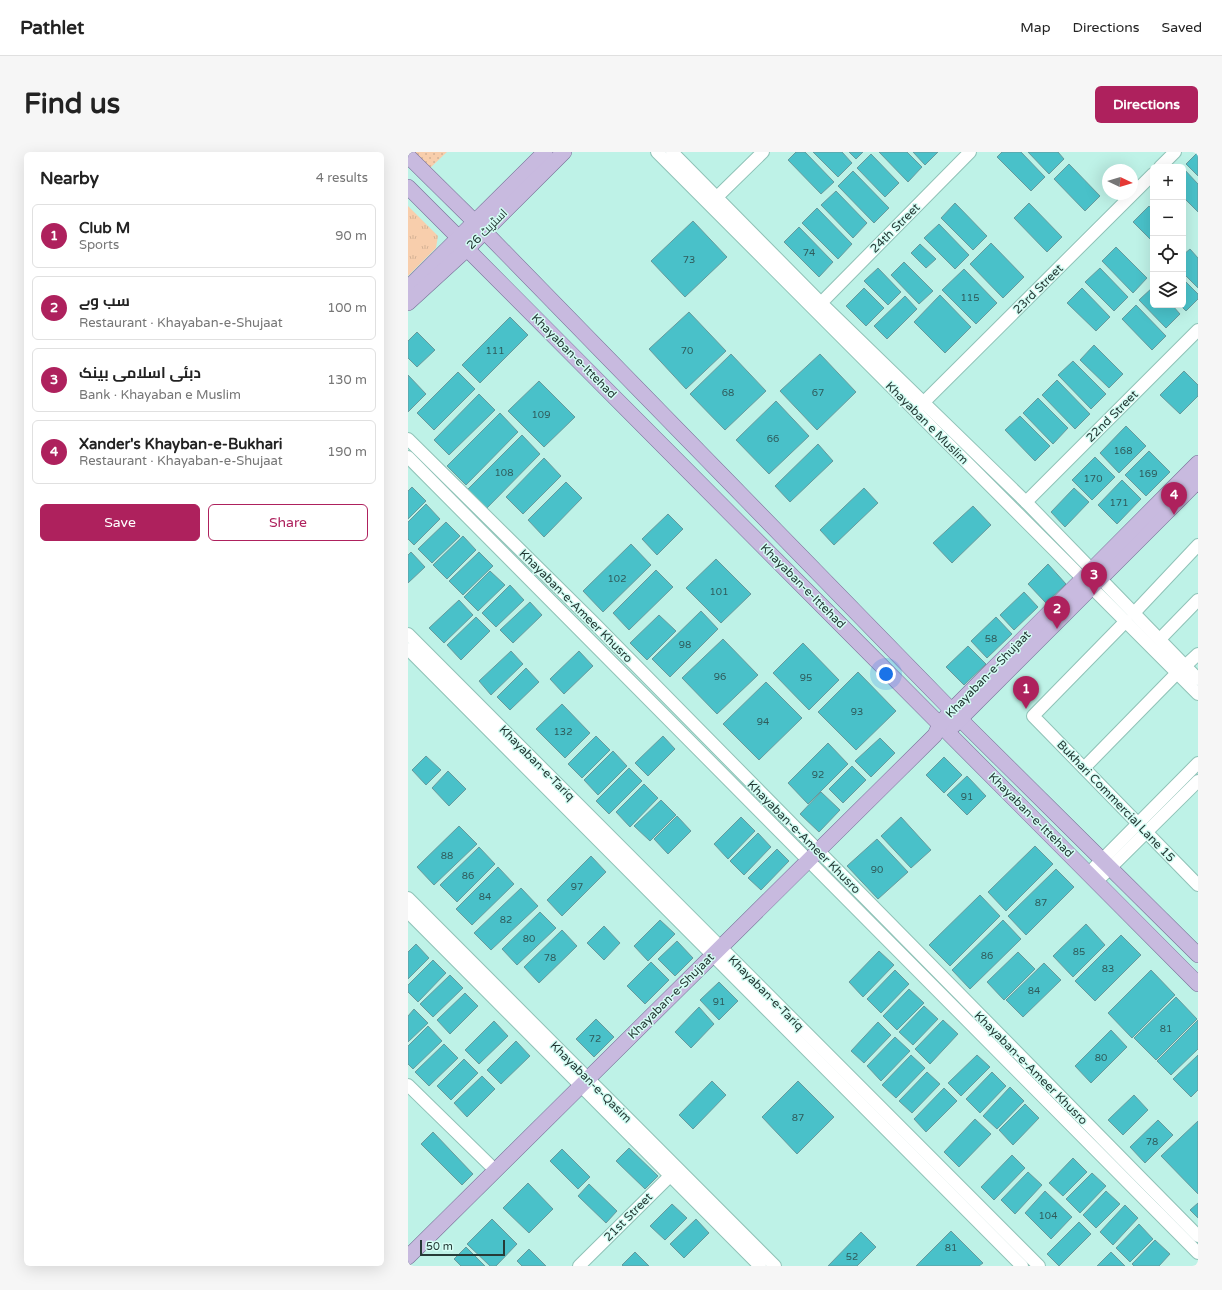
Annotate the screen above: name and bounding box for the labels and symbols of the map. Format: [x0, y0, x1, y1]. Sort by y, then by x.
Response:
north arrow [1102, 164, 1138, 200]
street label: 24th Street [867, 200, 923, 256]
street label: اسٹریٹ 26 [464, 206, 510, 252]
house number: 74 [803, 247, 815, 259]
house number: 73 [683, 254, 695, 266]
street label: 23rd Street [1010, 261, 1066, 317]
house number: 115 [961, 292, 979, 304]
street label: Khayaban-e-Ittehad [529, 311, 619, 401]
house number: 111 [486, 345, 504, 357]
house number: 70 [681, 345, 693, 357]
street label: Khayaban e Muslim [883, 379, 971, 467]
house number: 68 [722, 387, 734, 399]
house number: 67 [812, 387, 824, 399]
street label: 22nd Street [1083, 387, 1141, 445]
house number: 109 [532, 409, 550, 421]
house number: 66 [767, 433, 779, 445]
house number: 168 [1114, 445, 1132, 457]
house number: 108 [495, 467, 513, 479]
house number: 169 [1139, 468, 1157, 480]
house number: 170 [1084, 473, 1102, 485]
pin: 4 [1161, 482, 1187, 515]
house number: 171 [1110, 497, 1128, 509]
street label: Khayaban-e-Ittehad [758, 541, 848, 631]
street label: Khayaban-e-Ameer Khusro [516, 546, 636, 666]
pin: 3 [1081, 562, 1107, 595]
house number: 102 [608, 573, 626, 585]
house number: 101 [710, 586, 728, 598]
pin: 2 [1044, 596, 1070, 629]
street label: Khayaban-e-Shujaat [943, 627, 1034, 721]
house number: 58 [985, 633, 997, 645]
house number: 98 [679, 639, 691, 651]
your location [876, 664, 896, 684]
house number: 96 [714, 671, 726, 683]
house number: 95 [800, 672, 812, 684]
pin: 1 [1013, 676, 1039, 709]
house number: 93 [851, 706, 863, 718]
house number: 94 [757, 716, 769, 728]
street label: Khayaban-e-Tariq [496, 722, 578, 804]
house number: 132 [554, 726, 572, 738]
street label: Bukhari Commercial Lane 15 [1054, 737, 1178, 865]
house number: 92 [812, 769, 824, 781]
street label: Khayaban-e-Ittehad [986, 770, 1076, 860]
street label: Khayaban-e-Ameer Khusro [744, 777, 864, 897]
house number: 91 [961, 791, 973, 803]
house number: 88 [441, 850, 453, 862]
house number: 90 [871, 864, 883, 876]
house number: 86 [462, 870, 474, 882]
house number: 97 [571, 881, 583, 893]
house number: 84 [479, 891, 491, 903]
house number: 87 [1035, 897, 1047, 909]
house number: 82 [500, 914, 512, 926]
house number: 80 [523, 933, 535, 945]
house number: 85 [1073, 946, 1085, 958]
street label: Khayaban-e-Shujaat [625, 950, 717, 1042]
house number: 86 [981, 950, 993, 962]
house number: 78 [544, 952, 556, 964]
street label: Khayaban-e-Tariq [725, 952, 807, 1034]
house number: 83 [1102, 963, 1114, 975]
house number: 84 [1028, 985, 1040, 997]
house number: 91 [713, 996, 725, 1008]
street label: Khayaban-e-Ameer Khusro [971, 1008, 1091, 1128]
house number: 81 [1160, 1023, 1172, 1035]
house number: 72 [589, 1033, 601, 1045]
street label: Khayaban-e-Qasim [547, 1038, 635, 1126]
house number: 80 [1095, 1052, 1107, 1064]
house number: 87 [792, 1112, 804, 1124]
house number: 78 [1146, 1136, 1158, 1148]
street label: 21st Street [601, 1190, 655, 1244]
house number: 104 [1039, 1210, 1057, 1222]
scale bar [420, 1238, 505, 1257]
house number: 81 [945, 1242, 957, 1254]
house number: 52 [846, 1251, 858, 1263]

